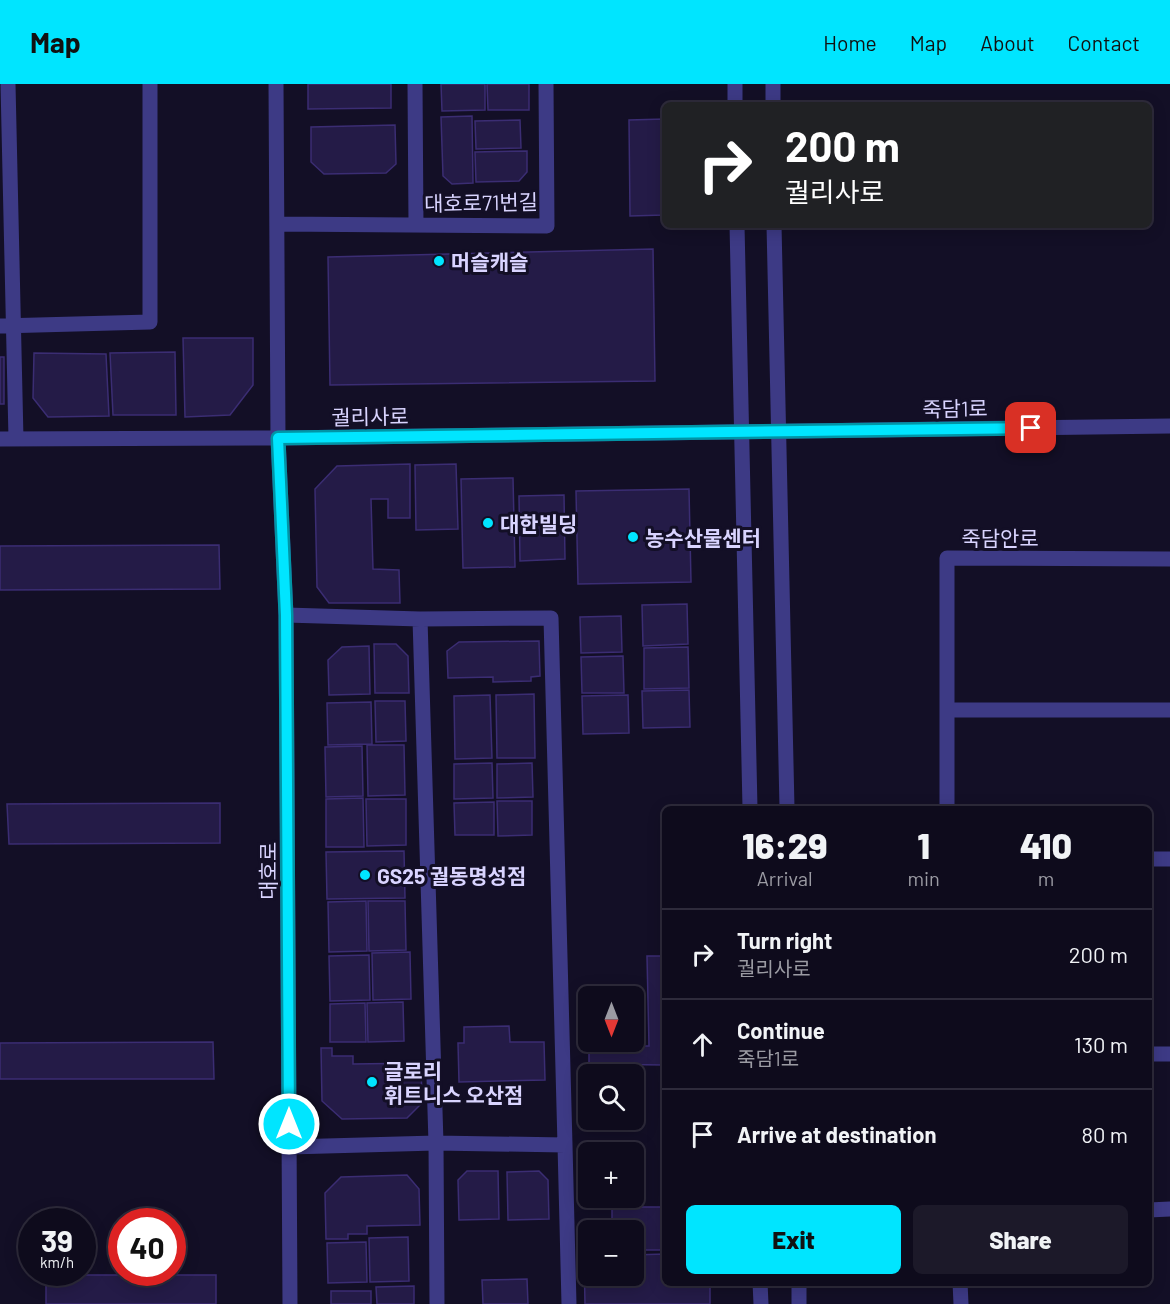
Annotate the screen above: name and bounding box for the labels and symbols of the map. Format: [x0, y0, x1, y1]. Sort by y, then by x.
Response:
street label: 대호로71번길 [424, 189, 538, 215]
place label: 머슬캐슬 [451, 249, 528, 274]
marker: 머슬캐슬 [432, 254, 446, 268]
street label: 죽담1로 [922, 395, 988, 421]
pin [1005, 402, 1056, 453]
street label: 궐리사로 [331, 403, 409, 429]
place label: 대한빌딩 [500, 511, 577, 536]
marker: 대한빌딩 [481, 516, 495, 530]
place label: 농수산물센터 [645, 525, 761, 550]
street label: 죽담안로 [961, 525, 1039, 550]
marker: 농수산물센터 [626, 530, 640, 544]
street label: 대호로 [255, 842, 280, 900]
place label: GS25 궐동명성점 [377, 863, 526, 888]
marker: GS25 궐동명성점 [358, 868, 372, 882]
north arrow [578, 986, 644, 1052]
place label: 글로리 휘트니스 오산점 [384, 1058, 523, 1107]
marker: 글로리 휘트니스 오산점 [365, 1075, 379, 1089]
position arrow [257, 1092, 321, 1156]
speed limit sign: 40 [108, 1208, 186, 1286]

